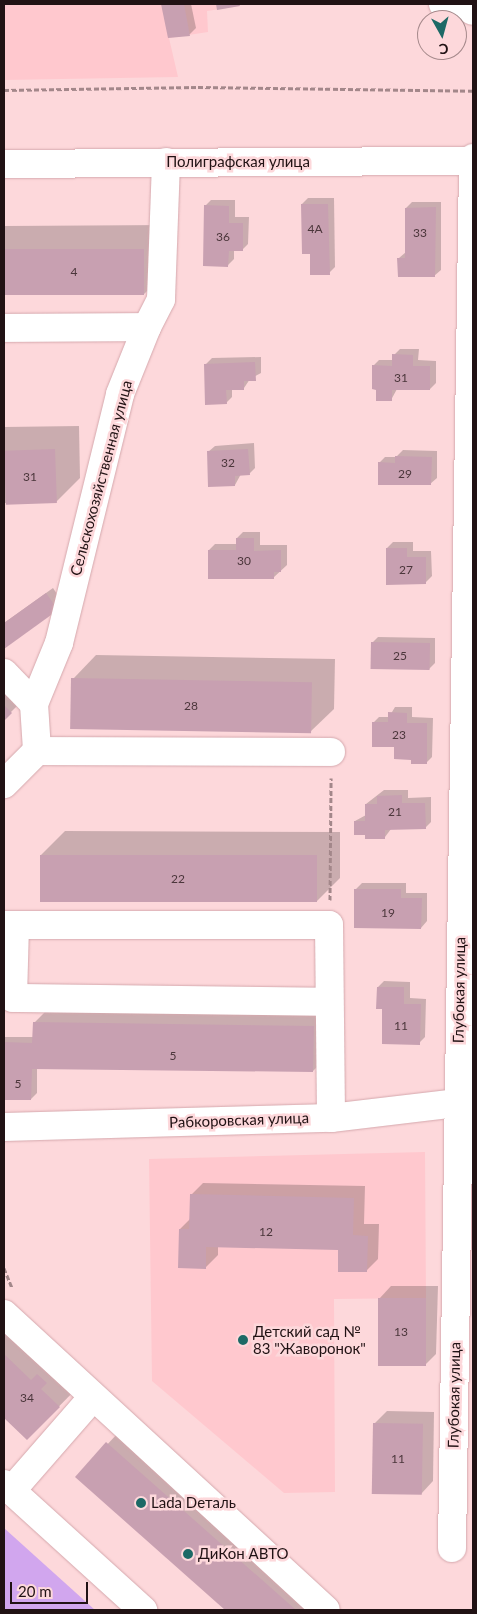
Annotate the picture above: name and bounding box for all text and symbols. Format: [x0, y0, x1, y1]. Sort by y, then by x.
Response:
north arrow [417, 10, 467, 60]
text: С [438, 40, 449, 58]
street label: Полиграфская улица [166, 153, 310, 171]
house number: 4А [307, 222, 323, 236]
house number: 33 [413, 226, 427, 240]
house number: 36 [216, 230, 230, 244]
house number: 4 [71, 265, 77, 279]
house number: 31 [394, 371, 408, 385]
street label: Сельскохозяйственная улица [66, 378, 136, 578]
house number: 32 [221, 456, 235, 470]
house number: 29 [398, 467, 412, 481]
house number: 31 [23, 470, 37, 484]
house number: 30 [237, 554, 251, 568]
house number: 27 [399, 563, 413, 577]
house number: 25 [393, 649, 407, 663]
house number: 28 [184, 699, 198, 713]
house number: 23 [392, 728, 406, 742]
house number: 21 [388, 805, 402, 819]
house number: 22 [171, 872, 185, 886]
house number: 19 [381, 906, 395, 920]
street label: Глубокая улица [449, 937, 469, 1043]
house number: 11 [394, 1019, 408, 1033]
house number: 5 [170, 1049, 176, 1063]
house number: 5 [15, 1077, 21, 1091]
street label: Рабкоровская улица [169, 1109, 309, 1131]
house number: 12 [259, 1225, 273, 1239]
place label: Детский сад № 83 "Жаворонок" [253, 1322, 366, 1357]
house number: 13 [394, 1325, 408, 1339]
marker: Детский сад № 83 "Жаворонок" [237, 1334, 249, 1346]
street label: Глубокая улица [444, 1342, 464, 1448]
house number: 34 [20, 1391, 34, 1405]
house number: 11 [391, 1452, 405, 1466]
place label: Lada Dеталь [151, 1494, 236, 1512]
marker: Lada Dеталь [135, 1497, 147, 1509]
place label: ДиКон АВТО [198, 1545, 289, 1563]
marker: ДиКон АВТО [182, 1548, 194, 1560]
scale bar [12, 1572, 90, 1604]
text: 20 m [18, 1582, 52, 1600]

